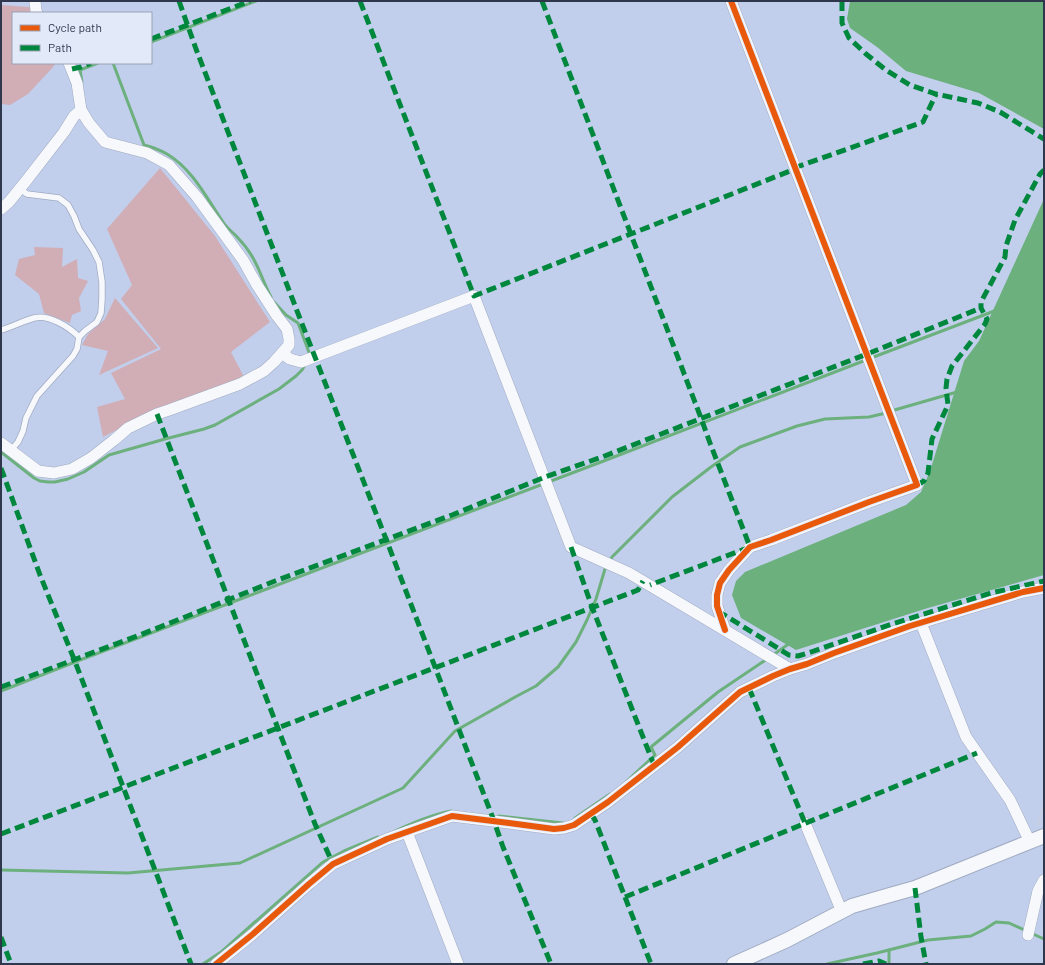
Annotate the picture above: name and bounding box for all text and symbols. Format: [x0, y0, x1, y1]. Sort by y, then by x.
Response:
legend [12, 12, 152, 64]
text: Cycle path [48, 20, 102, 34]
text: Path [48, 40, 72, 54]

